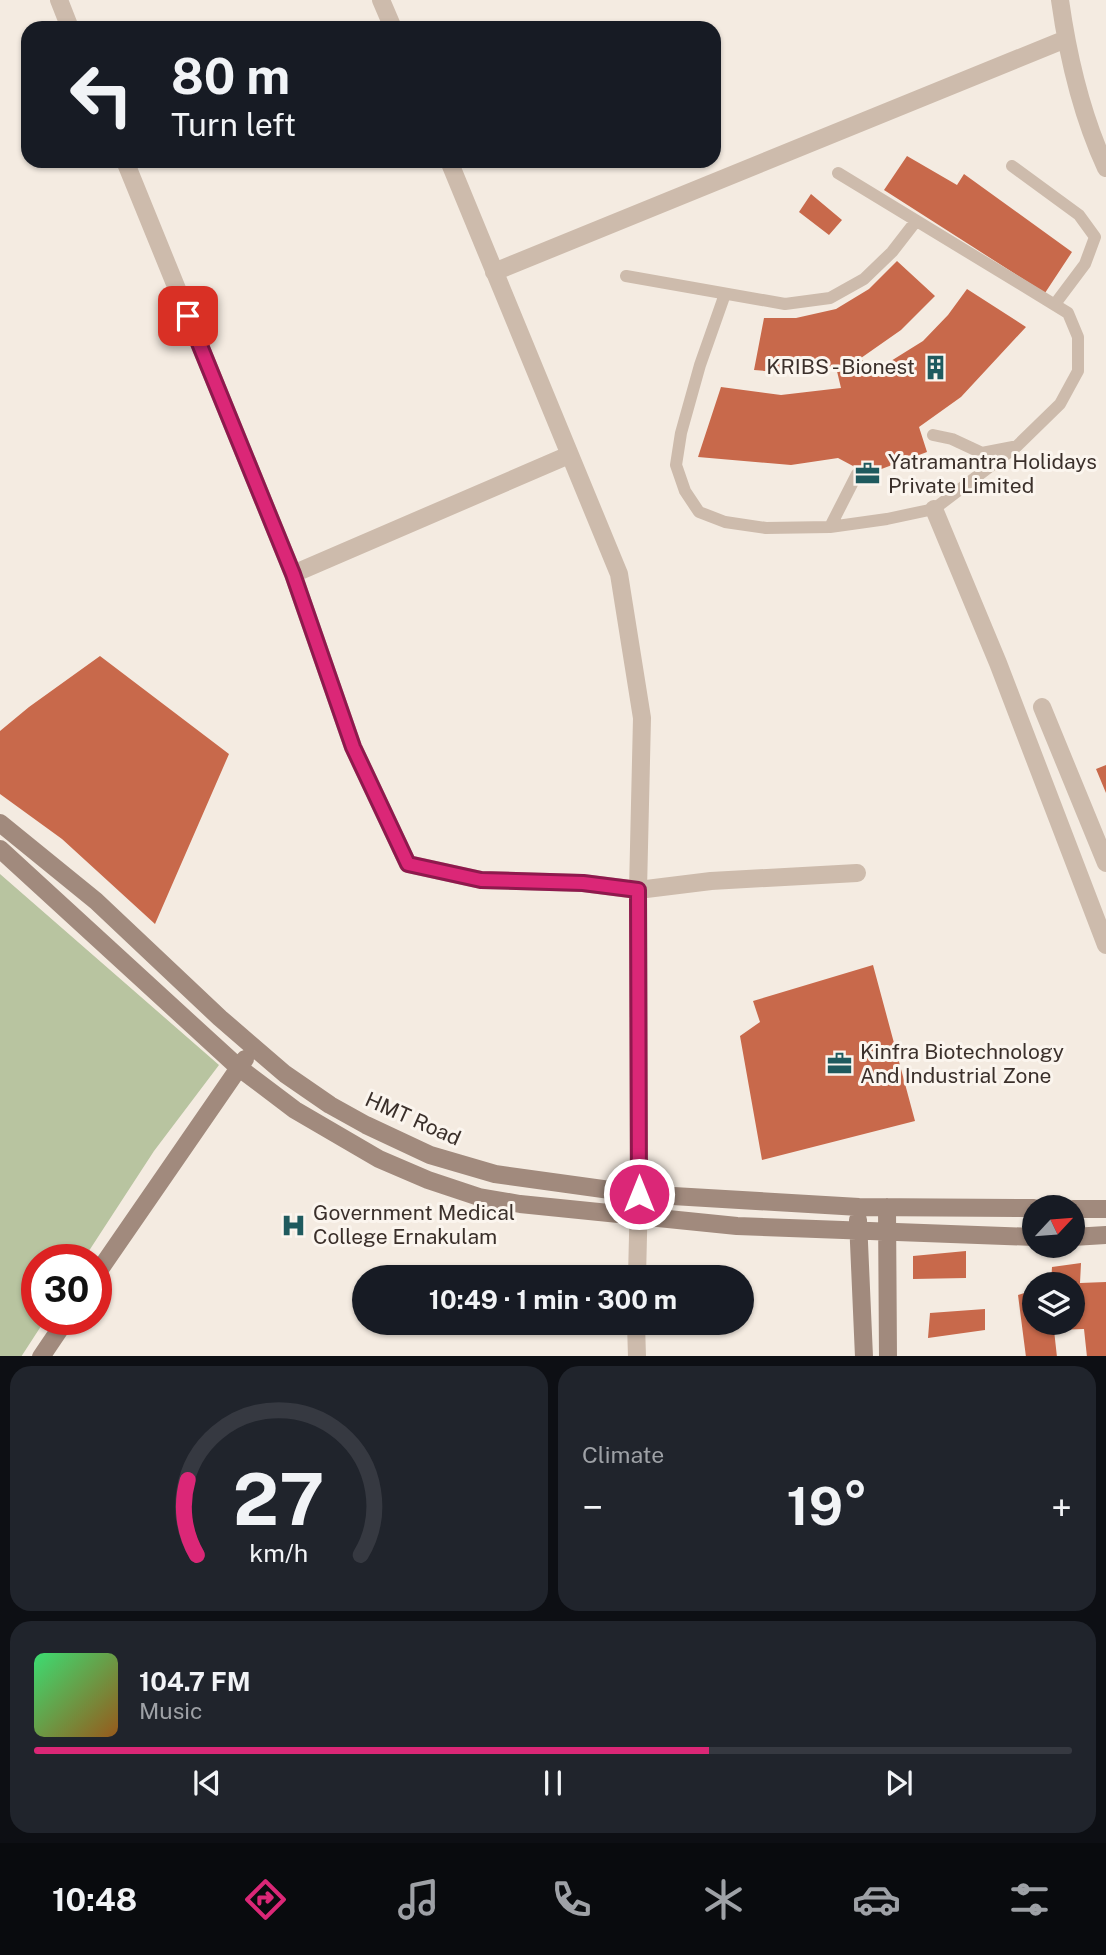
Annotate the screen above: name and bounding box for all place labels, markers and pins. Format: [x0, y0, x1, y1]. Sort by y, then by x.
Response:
pin [158, 286, 218, 346]
building icon: KRIBS - Bionest [921, 353, 949, 381]
place label: KRIBS - Bionest [766, 354, 915, 379]
place label: Yatramantra Holidays Private Limited [888, 449, 1097, 498]
office icon: Yatramantra Holidays Private Limited [854, 460, 882, 488]
place label: Kinfra Biotechnology And Industrial Zone [860, 1039, 1064, 1088]
office icon: Kinfra Biotechnology And Industrial Zone [826, 1050, 854, 1078]
place label: Government Medical College Ernakulam [313, 1200, 515, 1249]
hospital icon: Government Medical College Ernakulam [279, 1211, 307, 1239]

